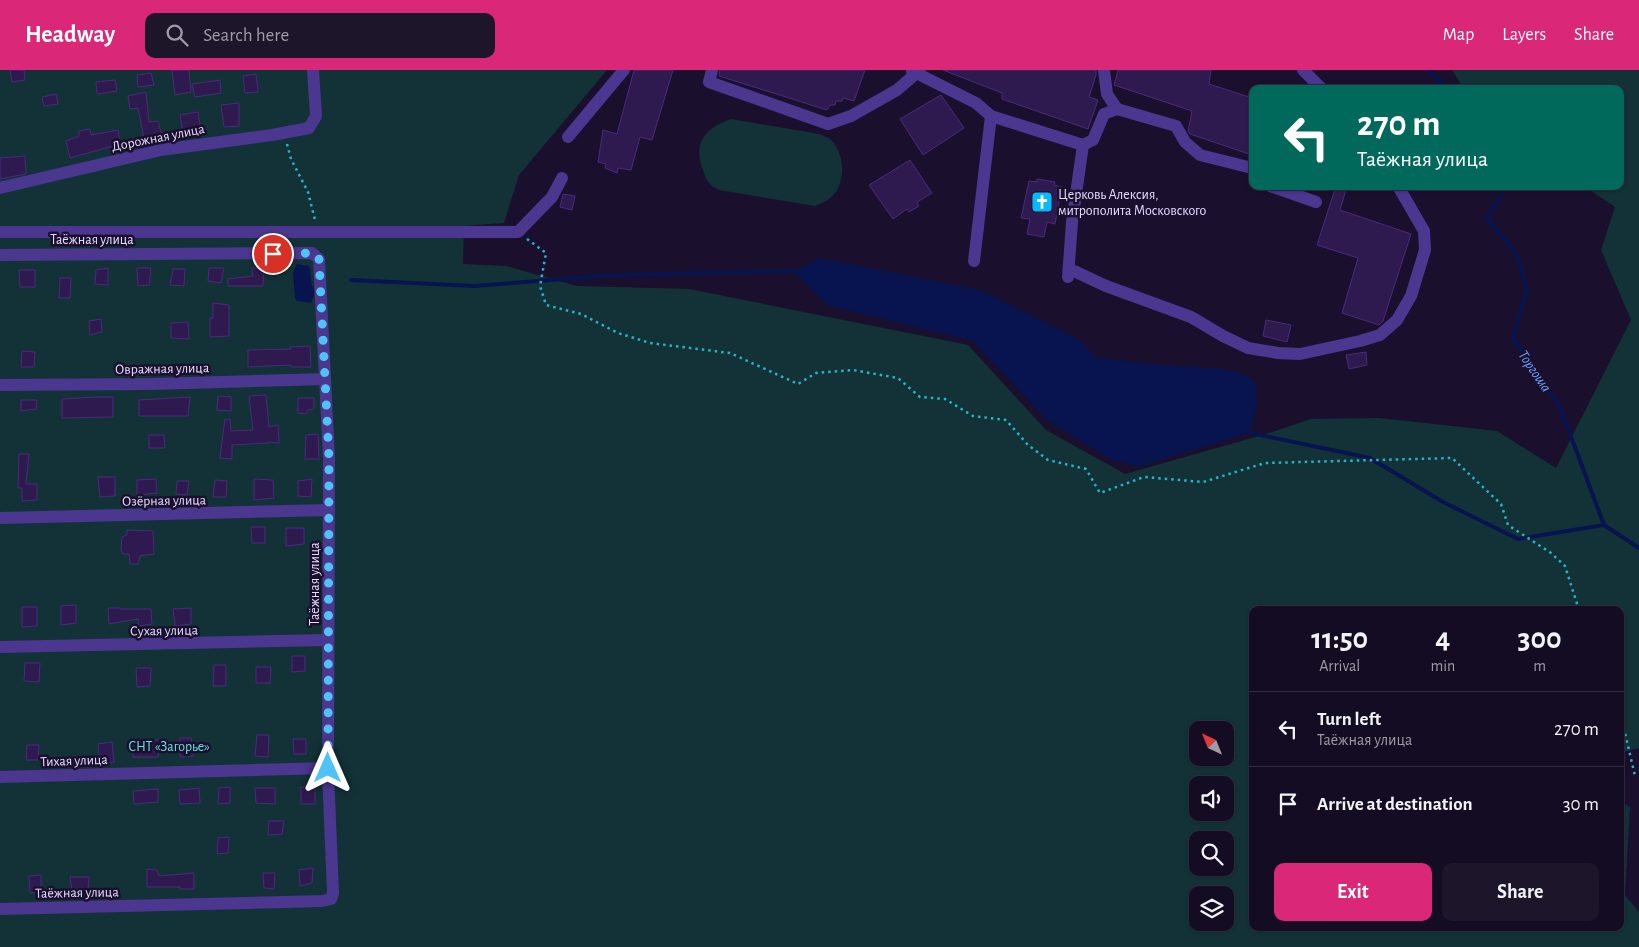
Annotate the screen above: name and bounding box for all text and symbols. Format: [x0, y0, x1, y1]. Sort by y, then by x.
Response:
search box [145, 13, 495, 58]
icon: search [163, 21, 191, 49]
text: Headway [25, 23, 115, 47]
text: Search here [203, 26, 289, 45]
text: Map [1443, 26, 1474, 44]
text: Layers [1502, 26, 1546, 44]
text: Share [1574, 26, 1614, 44]
icon: left [1274, 105, 1339, 170]
text: 270 m [1357, 107, 1440, 142]
street label: Дорожная улица [110, 122, 206, 154]
text: Таёжная улица [1357, 148, 1488, 170]
place label: Церковь Алексия, митрополита Московского [1058, 188, 1207, 218]
church icon: Церковь Алексия, митрополита Московского [1030, 190, 1054, 214]
street label: Таёжная улица [50, 233, 134, 247]
pin [252, 233, 294, 275]
icon: arrive [259, 240, 287, 268]
water label: Торгоша [1515, 348, 1554, 395]
street label: Овражная улица [115, 361, 210, 377]
street label: Озёрная улица [122, 493, 207, 509]
street label: Таёжная улица [308, 542, 322, 626]
street label: Сухая улица [130, 623, 199, 639]
text: 11:50 [1311, 624, 1368, 654]
text: 4 [1435, 624, 1450, 654]
text: 300 [1518, 624, 1562, 654]
text: Arrival [1319, 658, 1360, 674]
text: min [1430, 658, 1455, 674]
text: m [1533, 658, 1546, 674]
text: Turn left [1317, 710, 1381, 729]
icon: left [1274, 715, 1302, 743]
text: 270 m [1554, 720, 1599, 739]
north arrow [1189, 721, 1234, 766]
map controls [1189, 721, 1234, 931]
text: Таёжная улица [1317, 732, 1412, 748]
park label: СНТ «Загорье» [128, 740, 210, 754]
position arrow [301, 741, 353, 793]
street label: Тихая улица [40, 753, 109, 769]
button: sound [1189, 776, 1234, 821]
icon: arrive [1274, 790, 1302, 818]
text: Arrive at destination [1317, 795, 1473, 814]
text: 30 m [1563, 795, 1599, 814]
button: search [1189, 831, 1234, 876]
button: Exit [1274, 863, 1432, 921]
button: Share [1442, 863, 1599, 921]
street label: Таёжная улица [35, 885, 119, 901]
button: layers [1189, 886, 1234, 931]

